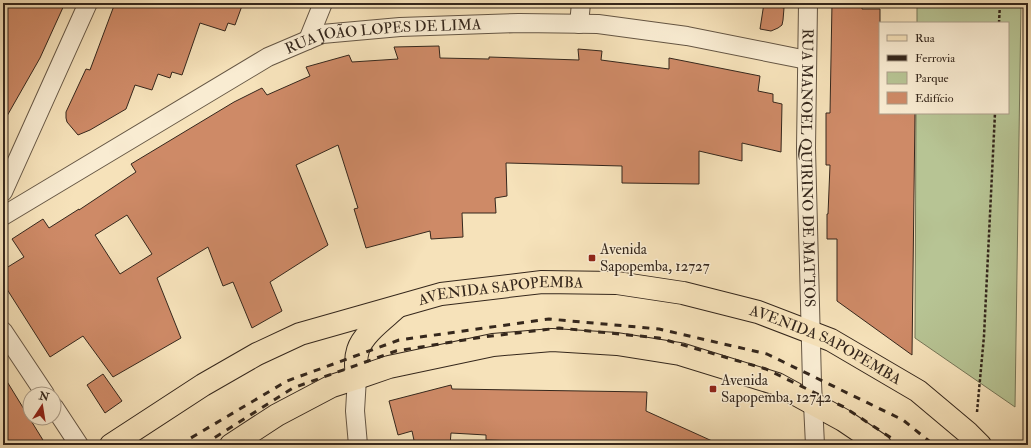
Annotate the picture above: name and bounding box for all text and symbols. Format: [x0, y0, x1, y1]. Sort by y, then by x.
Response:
street label: RUA JOÃO LOPES DE LIMA [282, 15, 482, 59]
legend [879, 22, 1009, 114]
street label: RUA MANOEL QUIRINO DE MATTOS [796, 28, 819, 308]
text: Rua [915, 31, 936, 46]
text: Ferrovia [915, 51, 956, 66]
text: Parque [915, 71, 949, 86]
text: Edifício [915, 91, 954, 106]
place label: Avenida Sapopemba, 12727 [599, 240, 710, 277]
marker: Avenida Sapopemba, 12727 [587, 253, 597, 263]
street label: AVENIDA SAPOPEMBA [415, 273, 584, 310]
street label: AVENIDA SAPOPEMBA [747, 301, 905, 389]
place label: Avenida Sapopemba, 12742 [720, 371, 832, 408]
marker: Avenida Sapopemba, 12742 [708, 384, 718, 394]
north arrow [22, 386, 62, 426]
text: N [37, 389, 51, 404]

